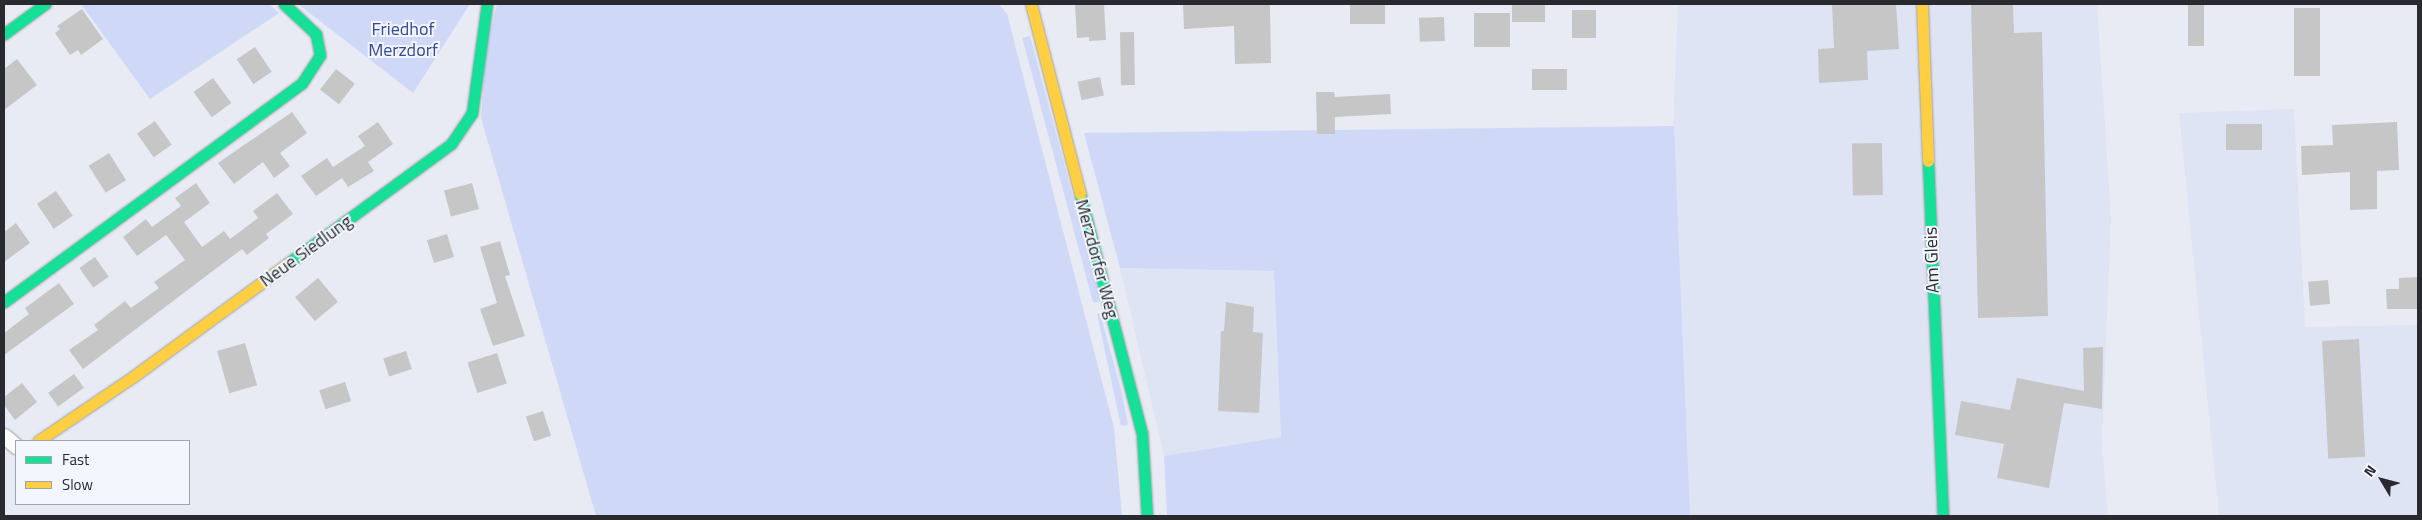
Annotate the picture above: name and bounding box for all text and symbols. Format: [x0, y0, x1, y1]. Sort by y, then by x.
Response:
park label: Friedhof Merzdorf [368, 19, 438, 62]
street label: Merzdorfer Weg [1071, 197, 1123, 321]
street label: Neue Siedlung [256, 210, 356, 292]
street label: Am Gleis [1920, 226, 1944, 294]
legend [15, 440, 190, 505]
text: Fast [62, 448, 89, 471]
north arrow [2357, 455, 2407, 505]
text: N [2358, 460, 2381, 481]
text: Slow [62, 473, 93, 496]

